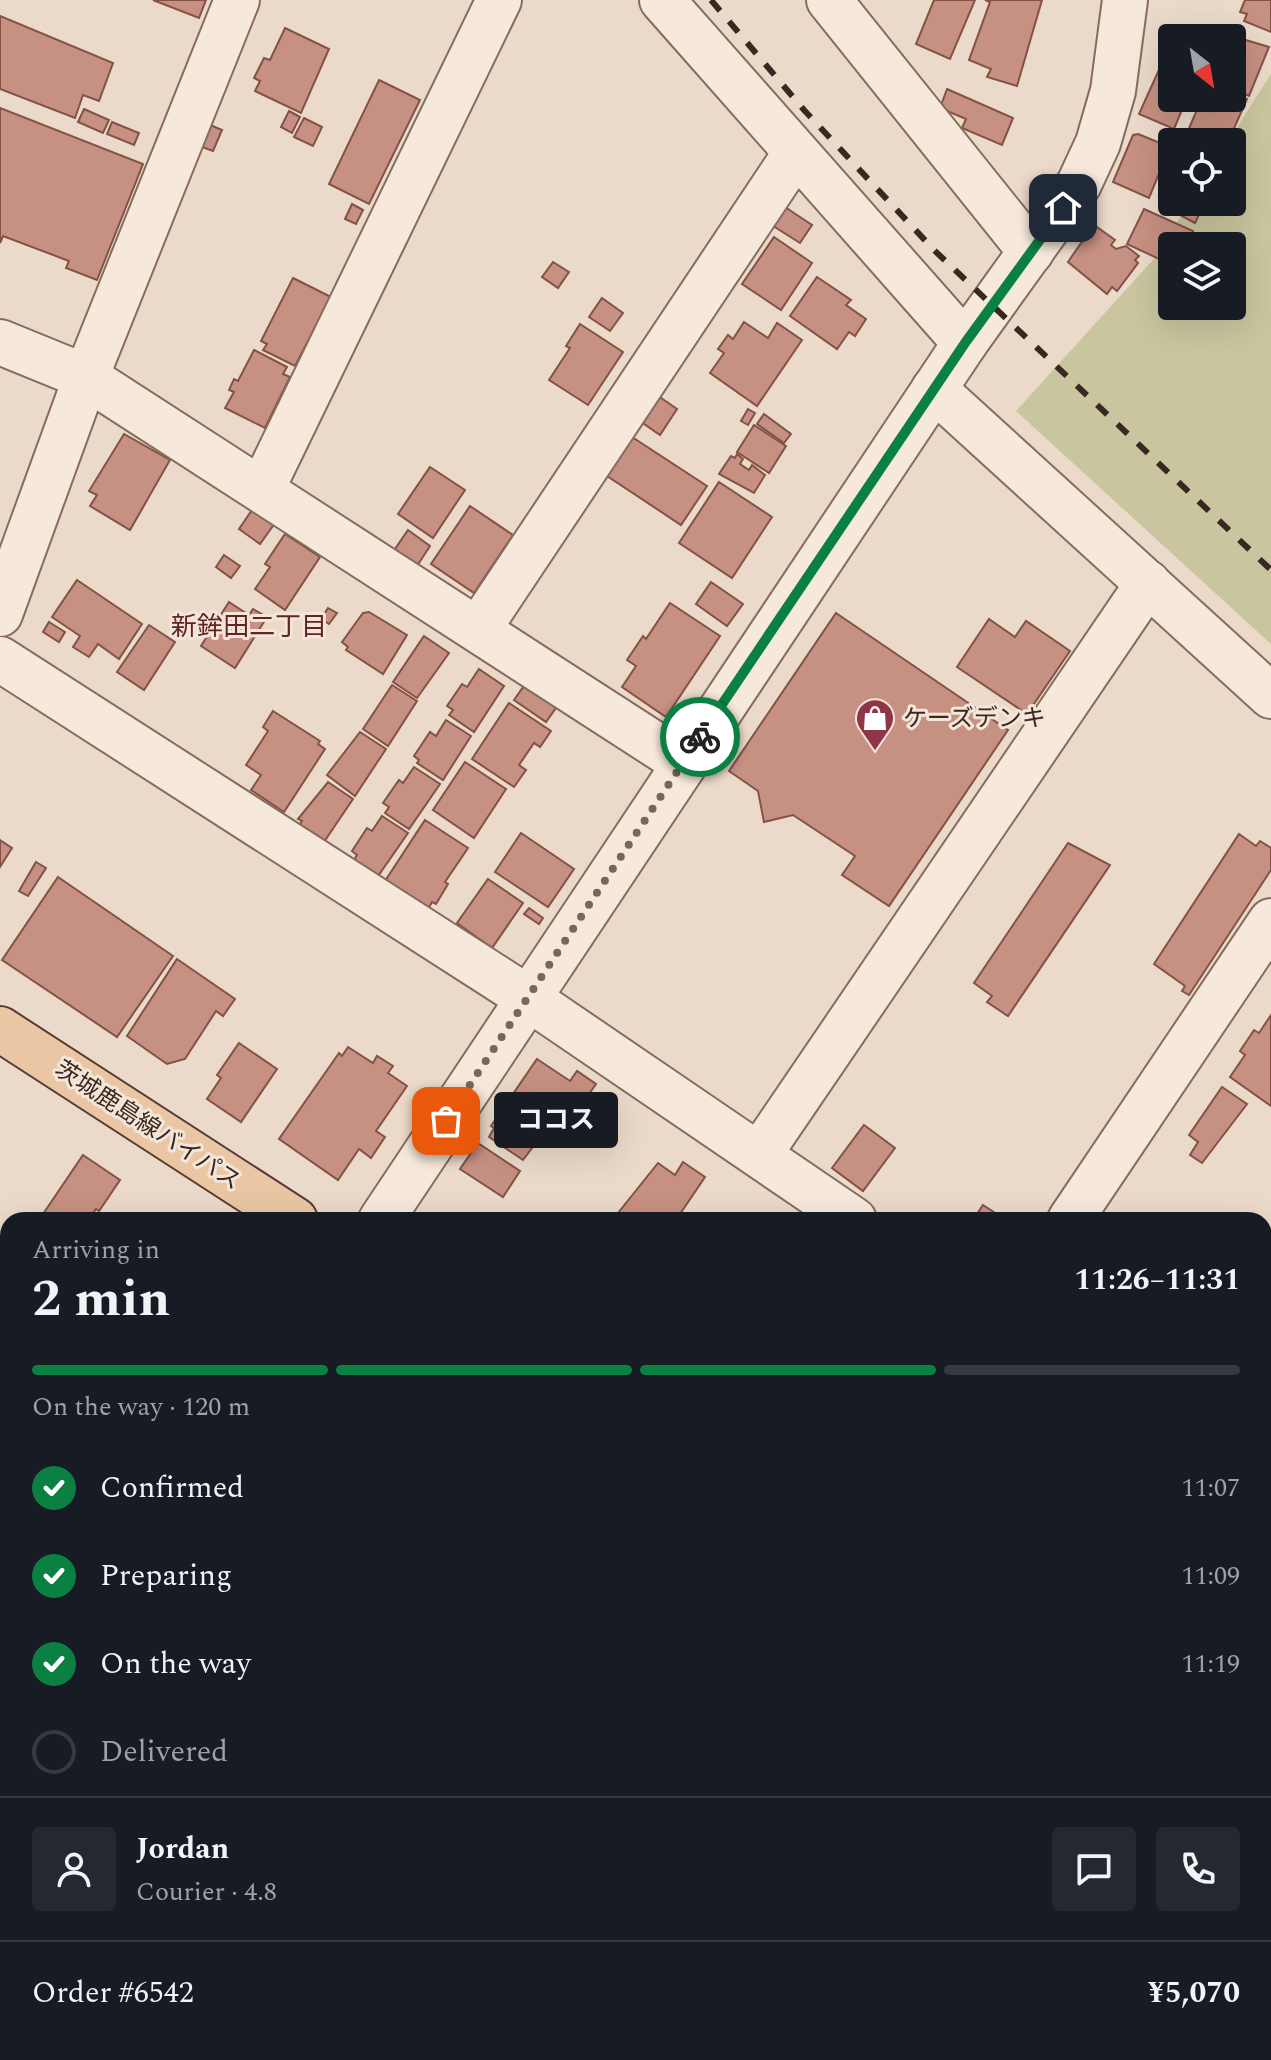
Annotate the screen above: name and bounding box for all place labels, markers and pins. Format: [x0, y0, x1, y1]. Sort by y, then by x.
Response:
pin [1029, 174, 1097, 242]
shop icon: ケーズデンキ [854, 697, 896, 752]
place label: ケーズデンキ [903, 701, 1046, 737]
pin [412, 1087, 480, 1155]
callout: ココス [494, 1093, 618, 1149]

